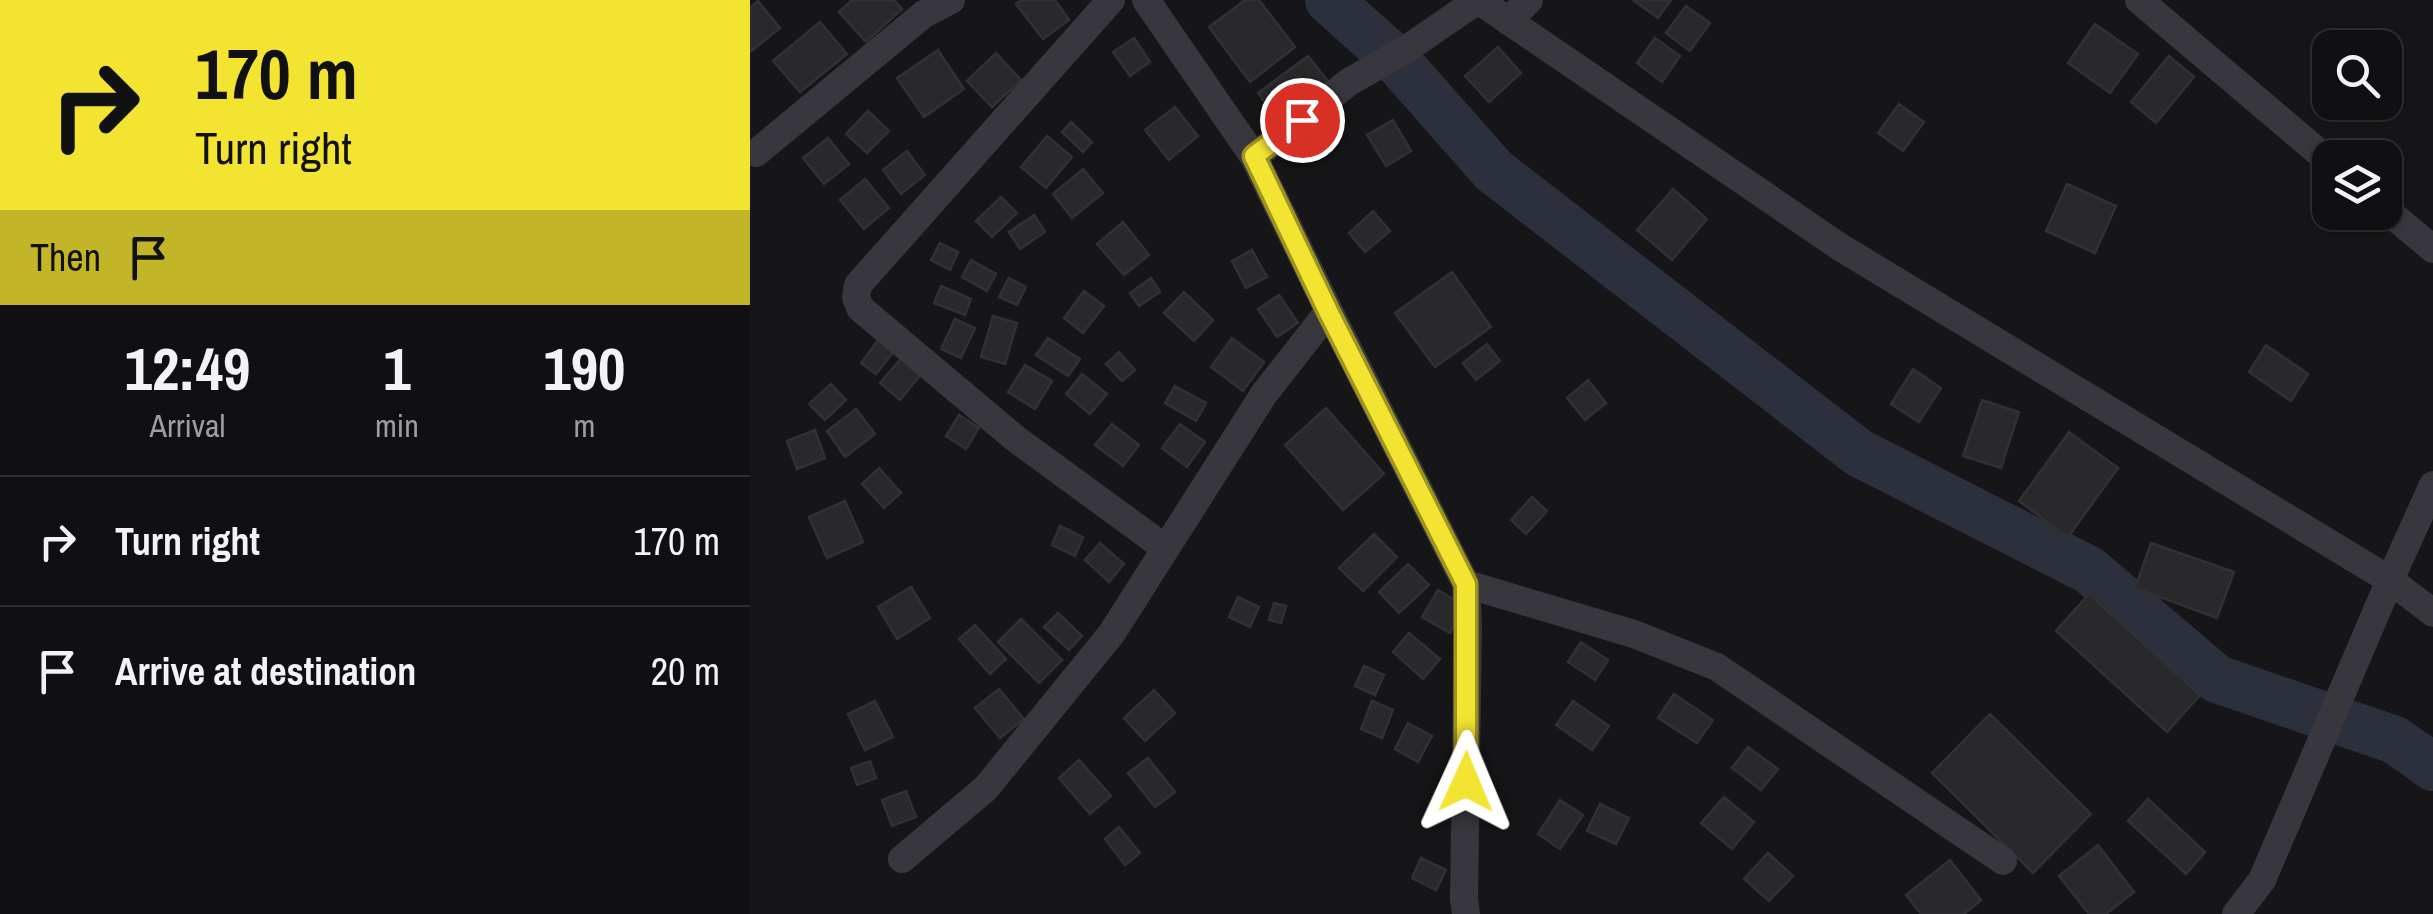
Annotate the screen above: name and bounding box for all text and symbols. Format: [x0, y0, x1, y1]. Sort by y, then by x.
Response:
text: 170 m [195, 27, 358, 121]
map controls [2312, 30, 2402, 230]
button: search [2312, 30, 2402, 120]
icon: right [30, 40, 160, 170]
pin [1260, 78, 1345, 163]
icon: arrive [1275, 93, 1330, 148]
text: Turn right [195, 117, 352, 178]
button: layers [2312, 140, 2402, 230]
icon: arrive [121, 230, 176, 285]
text: Then [30, 232, 101, 283]
text: 12:49 [125, 328, 250, 409]
text: 1 [383, 328, 411, 409]
text: 190 [543, 328, 625, 409]
text: Arrival [150, 404, 225, 447]
text: min [375, 404, 419, 447]
text: m [573, 404, 595, 447]
icon: right [30, 514, 85, 569]
text: Turn right [115, 516, 260, 567]
text: 170 m [633, 516, 720, 567]
icon: arrive [30, 644, 85, 699]
text: Arrive at destination [115, 646, 416, 697]
text: 20 m [651, 646, 720, 697]
position arrow [1414, 730, 1518, 834]

